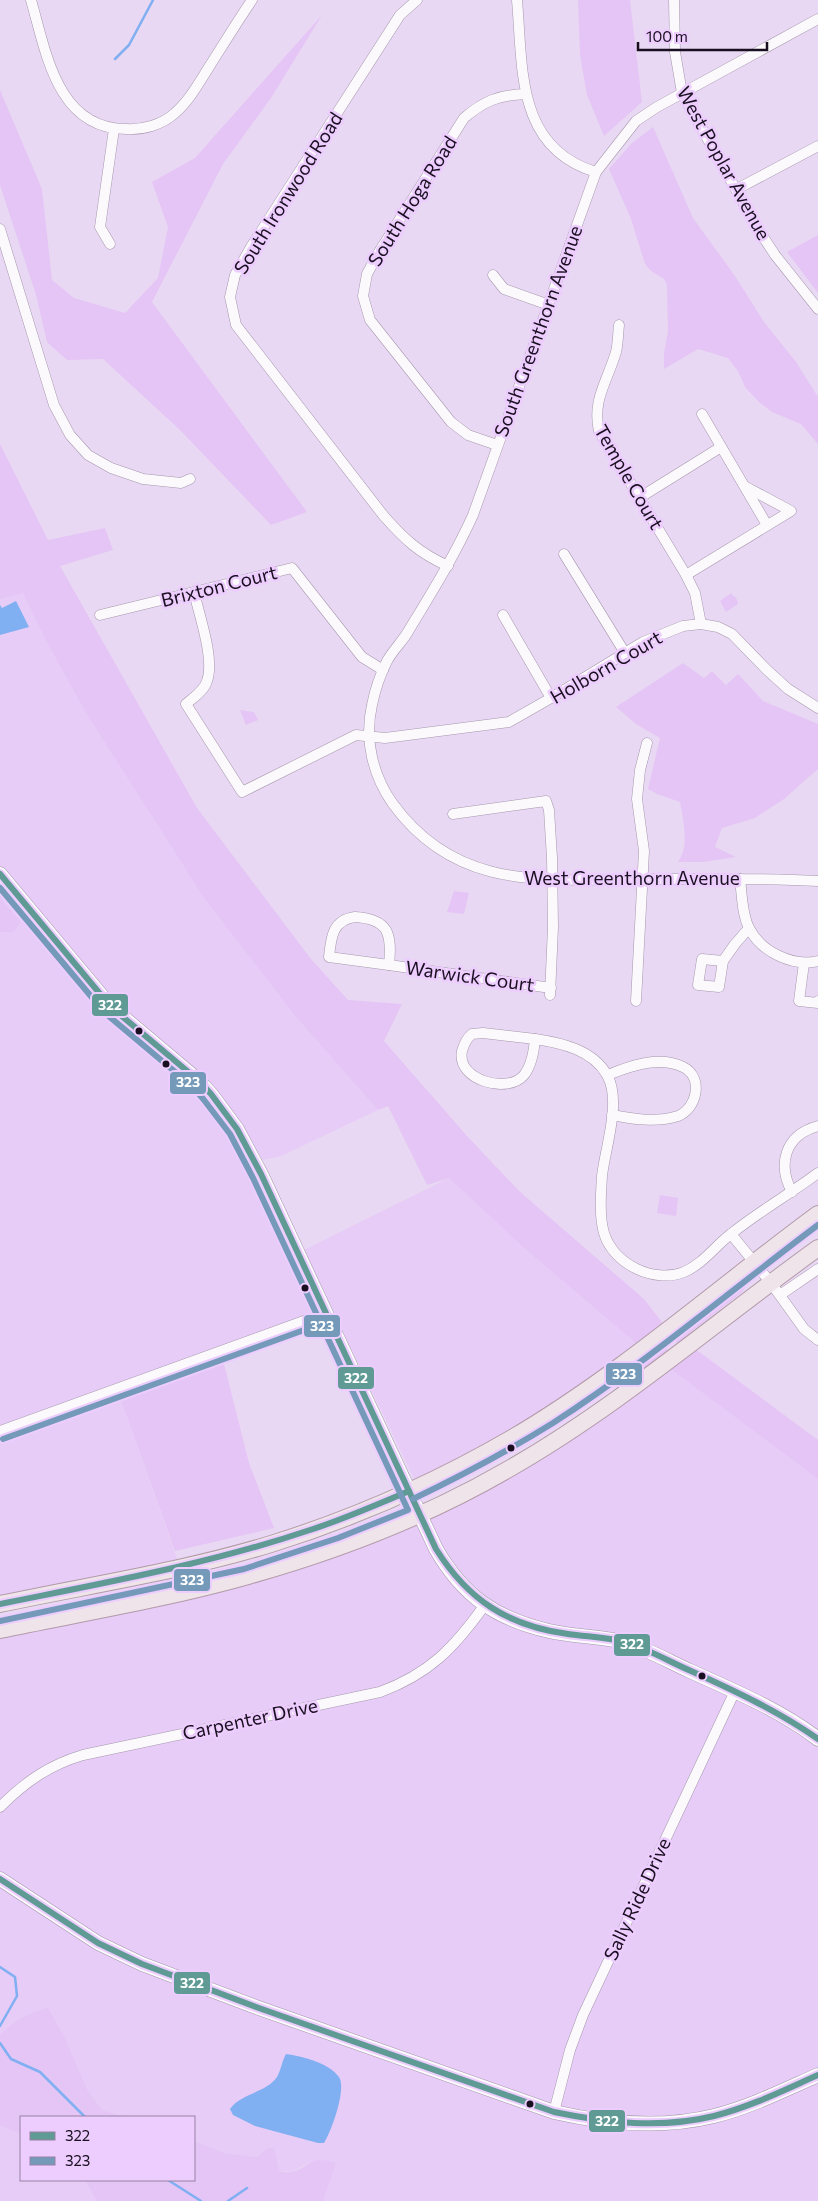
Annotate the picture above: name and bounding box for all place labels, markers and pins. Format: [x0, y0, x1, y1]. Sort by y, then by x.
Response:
unlabelled marker [134, 1026, 144, 1036]
unlabelled marker [161, 1059, 171, 1069]
unlabelled marker [300, 1283, 310, 1293]
unlabelled marker [506, 1443, 516, 1453]
unlabelled marker [697, 1671, 707, 1681]
unlabelled marker [525, 2099, 535, 2109]

